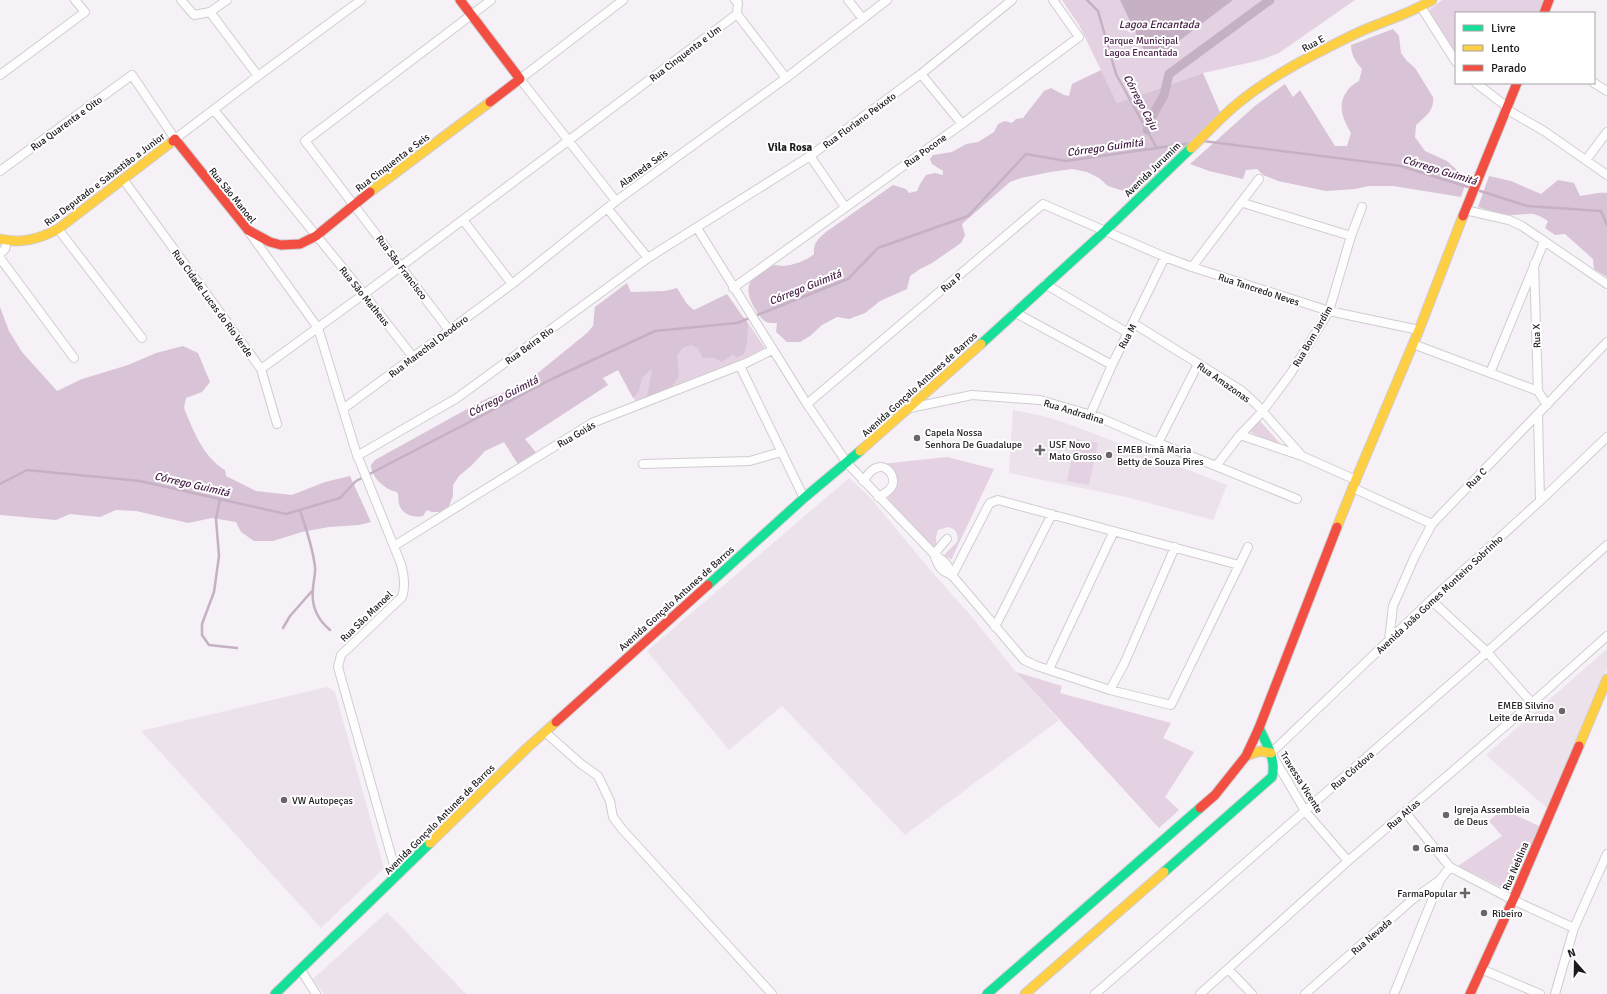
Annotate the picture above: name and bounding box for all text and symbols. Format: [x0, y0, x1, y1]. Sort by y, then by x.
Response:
legend [1455, 12, 1595, 84]
water label: Lagoa Encantada [1119, 18, 1200, 31]
text: Livre [1491, 21, 1516, 36]
street label: Rua Cinquenta e Um [647, 23, 724, 85]
street label: Rua E [1300, 33, 1327, 55]
park label: Parque Municipal Lagoa Encantada [1104, 35, 1178, 59]
text: Lento [1491, 41, 1520, 56]
text: Parado [1491, 61, 1527, 76]
water label: Córrego Caju [1121, 72, 1161, 133]
street label: Rua Floriano Peixoto [821, 90, 898, 151]
street label: Rua Quarenta e Oito [29, 94, 105, 154]
street label: Rua Deputado e Sabastião a Junior [42, 130, 167, 229]
street label: Rua Cinquenta e Seis [353, 131, 432, 195]
street label: Rua Pocone [902, 131, 949, 170]
water label: Córrego Guimitá [1066, 136, 1145, 159]
street label: Avenida Jurumim [1122, 140, 1183, 200]
district label: Vila Rosa [768, 141, 813, 154]
street label: Alameda Seis [617, 147, 671, 190]
water label: Córrego Guimitá [1401, 153, 1480, 188]
street label: Rua São Manoel [206, 165, 258, 226]
street label: Rua São Francisco [373, 233, 429, 302]
street label: Rua Cidade Lucas do Rio Verde [169, 248, 255, 360]
street label: Rua São Matheus [336, 264, 392, 329]
water label: Córrego Guimitá [767, 267, 845, 308]
street label: Rua P [939, 270, 965, 295]
street label: Rua Tancredo Neves [1217, 271, 1301, 309]
street label: Rua Bom Jardim [1290, 304, 1335, 369]
street label: Rua Marechal Deodoro [386, 313, 471, 381]
street label: Rua M [1116, 322, 1139, 351]
street label: Rua X [1531, 323, 1543, 348]
street label: Rua Beira Rio [503, 324, 556, 367]
street label: Avenida Gonçalo Antunes de Barros [859, 329, 980, 440]
street label: Rua Amazonas [1195, 360, 1253, 406]
water label: Córrego Guimitá [466, 373, 542, 420]
street label: Rua Andradina [1042, 397, 1105, 427]
street label: Rua Goiás [555, 419, 598, 451]
place label: Capela Nossa Senhora De Guadalupe [925, 427, 1022, 451]
marker: Capela Nossa Senhora De Guadalupe [912, 433, 922, 443]
place label: USF Novo Mato Grosso [1049, 439, 1102, 463]
marker: USF Novo Mato Grosso [1034, 444, 1046, 456]
place label: EMEB Irmã Maria Betty de Souza Pires [1117, 444, 1204, 468]
marker: EMEB Irmã Maria Betty de Souza Pires [1104, 450, 1114, 460]
street label: Rua C [1464, 466, 1490, 492]
water label: Córrego Guimitá [153, 470, 232, 500]
street label: Avenida João Gomes Monteiro Sobrinho [1374, 533, 1506, 657]
street label: Avenida Gonçalo Antunes de Barros [616, 543, 737, 654]
street label: Rua São Manoel [338, 589, 395, 645]
place label: EMEB Silvino Leite de Arruda [1489, 700, 1554, 724]
marker: EMEB Silvino Leite de Arruda [1557, 706, 1567, 716]
street label: Rua Córdova [1329, 749, 1377, 793]
street label: Travessa Vicente [1277, 750, 1325, 816]
street label: Avenida Gonçalo Antunes de Barros [382, 762, 498, 877]
marker: VW Autopeças [279, 795, 289, 805]
place label: VW Autopeças [292, 795, 354, 807]
street label: Rua Atlas [1384, 797, 1423, 833]
place label: Igreja Assembleia de Deus [1454, 804, 1530, 828]
marker: Igreja Assembleia de Deus [1441, 810, 1451, 820]
street label: Rua Neblina [1500, 840, 1532, 893]
marker: Gama [1411, 843, 1421, 853]
place label: Gama [1424, 843, 1449, 855]
place label: FarmaPopular [1397, 888, 1457, 900]
marker: FarmaPopular [1460, 888, 1470, 898]
marker: Ribeiro [1479, 908, 1489, 918]
place label: Ribeiro [1492, 908, 1522, 920]
street label: Rua Nevada [1349, 916, 1395, 958]
north arrow [1555, 942, 1595, 982]
text: N [1566, 946, 1578, 960]

